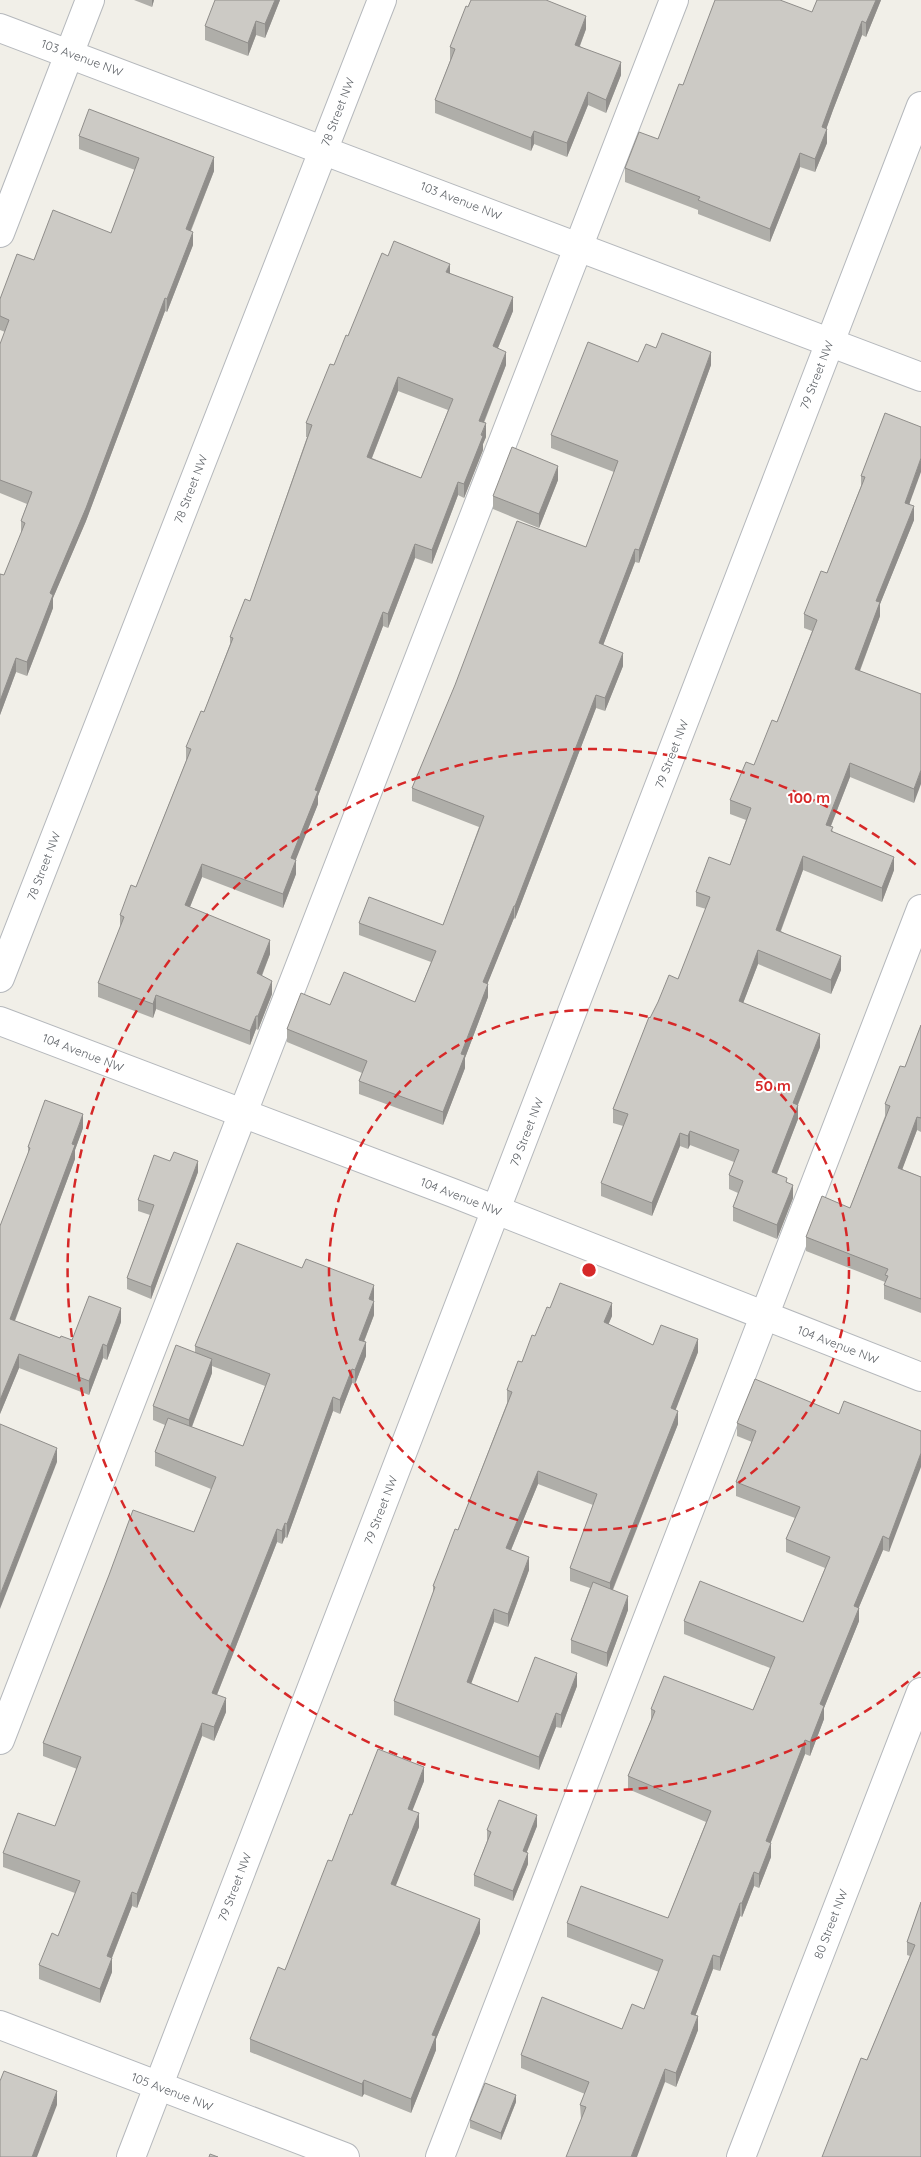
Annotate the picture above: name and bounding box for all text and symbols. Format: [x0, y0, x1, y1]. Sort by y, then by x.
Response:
street label: 103 Avenue NW [39, 36, 125, 79]
street label: 78 Street NW [318, 75, 358, 148]
street label: 103 Avenue NW [418, 178, 504, 223]
street label: 79 Street NW [797, 338, 837, 411]
street label: 78 Street NW [171, 452, 211, 525]
street label: 79 Street NW [652, 717, 692, 790]
text: 100 m [788, 788, 830, 807]
street label: 78 Street NW [24, 829, 64, 902]
street label: 104 Avenue NW [40, 1030, 126, 1075]
text: 50 m [755, 1076, 791, 1095]
street label: 79 Street NW [507, 1095, 547, 1168]
street label: 104 Avenue NW [418, 1174, 504, 1219]
centre of rings [580, 1261, 598, 1279]
street label: 104 Avenue NW [795, 1322, 881, 1367]
street label: 79 Street NW [361, 1473, 401, 1546]
street label: 79 Street NW [215, 1850, 255, 1923]
street label: 80 Street NW [810, 1887, 851, 1961]
street label: 105 Avenue NW [129, 2069, 215, 2114]

